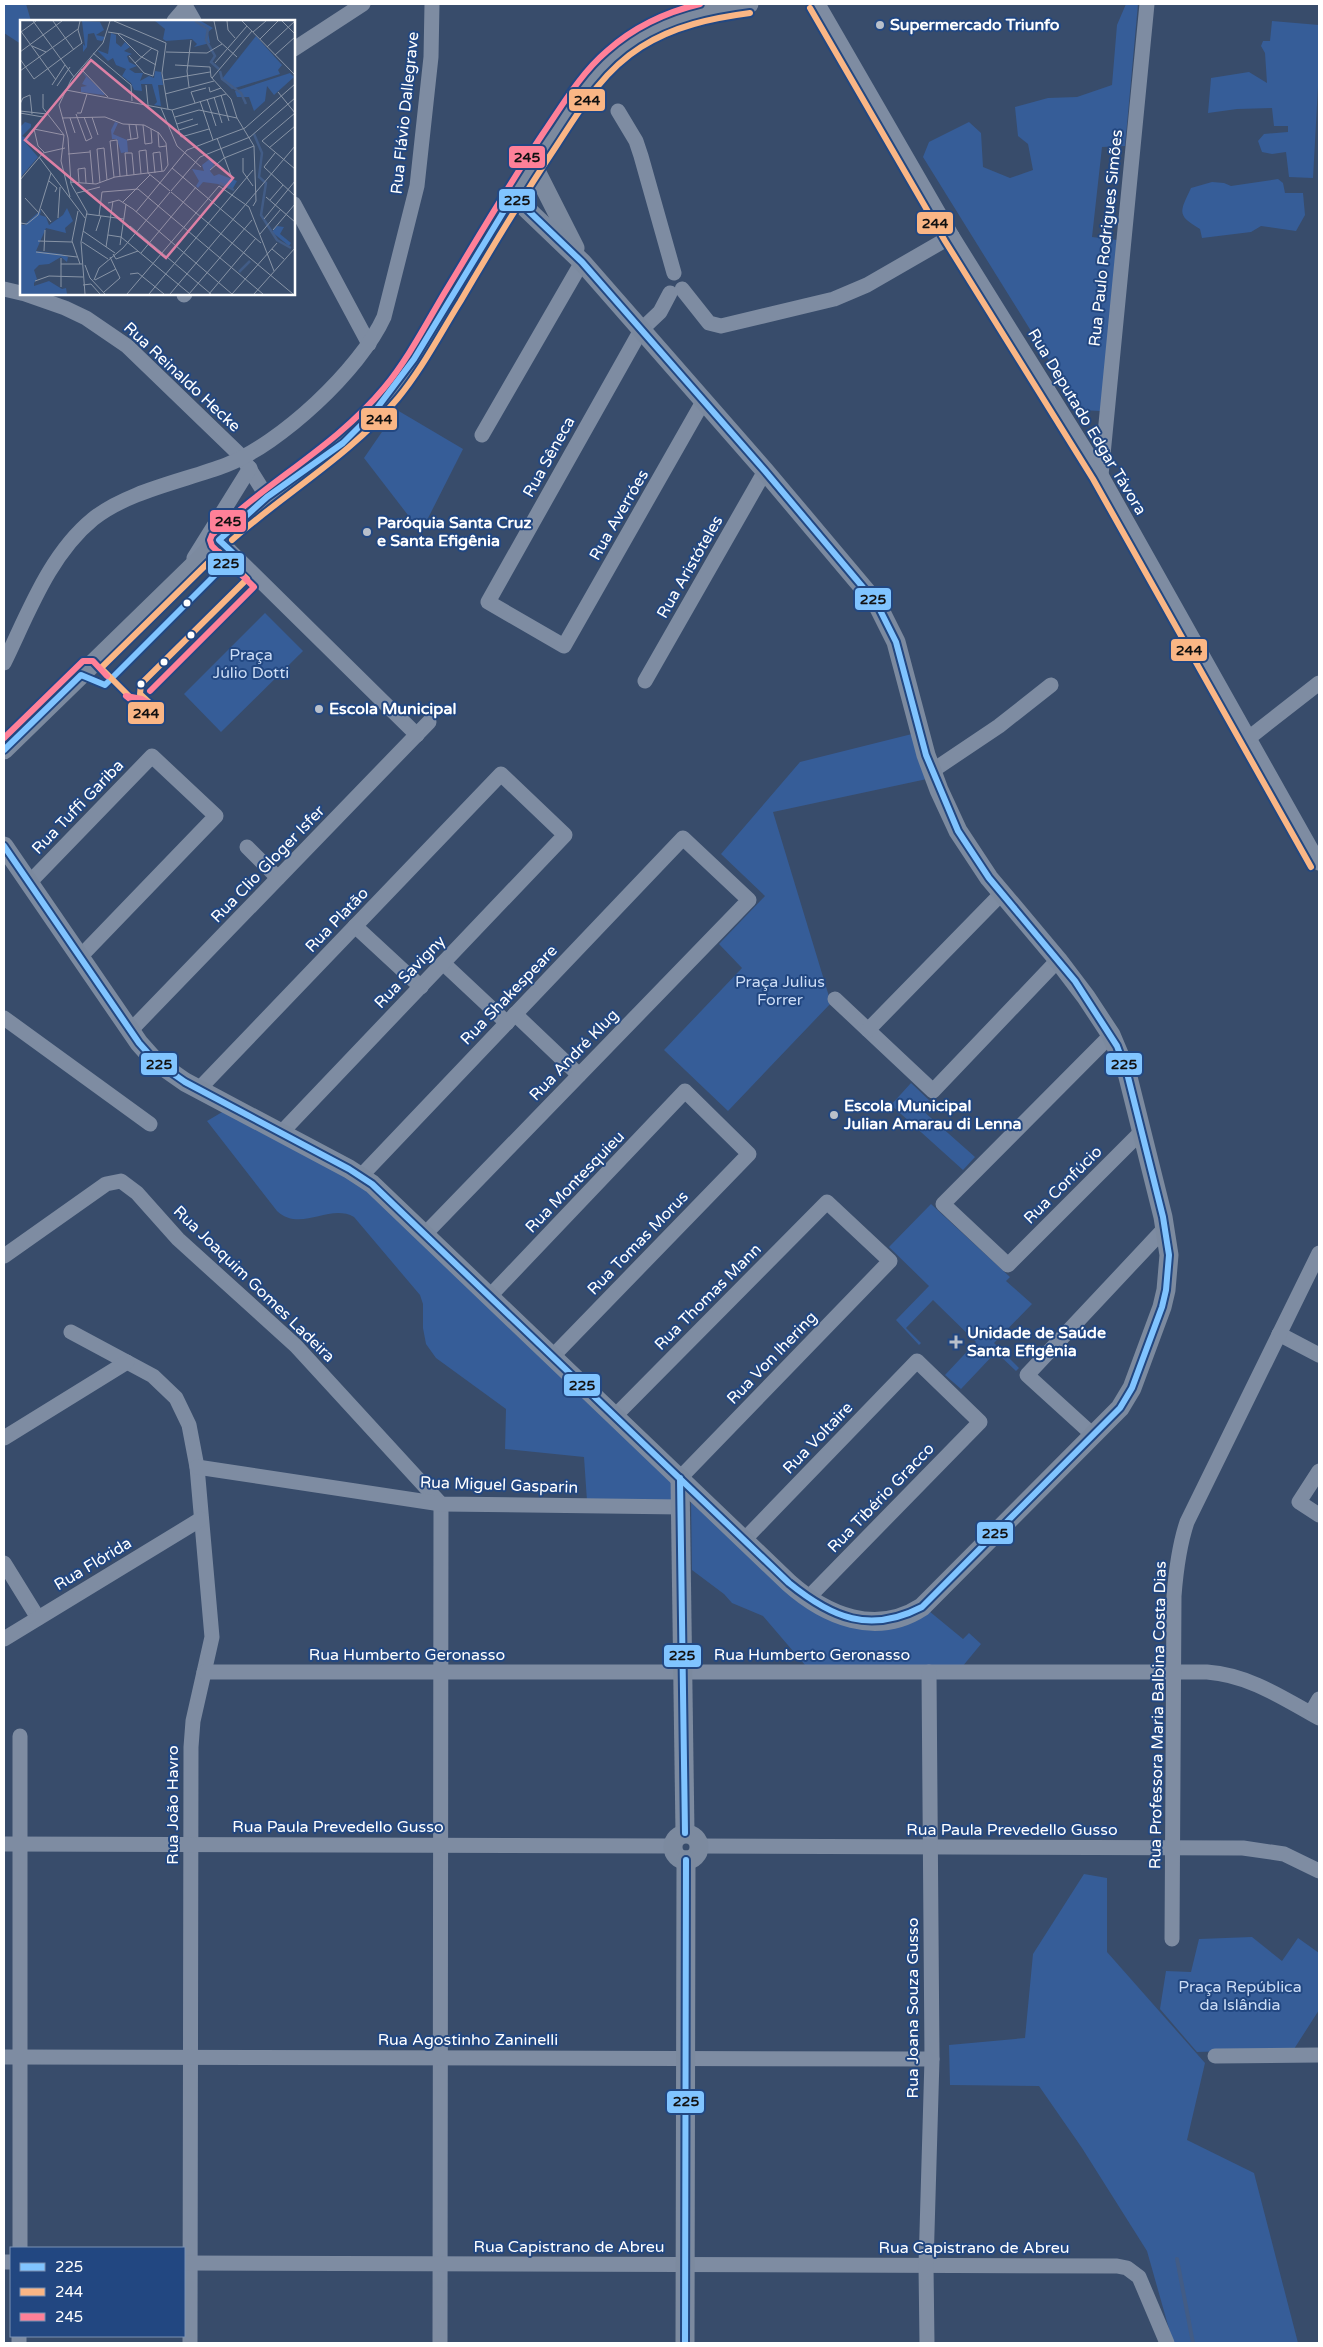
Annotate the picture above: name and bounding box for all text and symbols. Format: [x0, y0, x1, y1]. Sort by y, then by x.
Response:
place label: Supermercado Triunfo [890, 15, 1060, 35]
marker: Supermercado Triunfo [874, 19, 886, 31]
inset map [20, 20, 295, 295]
street label: Rua Flávio Dallegrave [387, 31, 423, 195]
line badge: 244 [568, 88, 606, 112]
text: 244 [574, 92, 600, 109]
street label: Rua Paulo Rodrigues Simões [1085, 129, 1127, 347]
line badge: 245 [508, 145, 546, 169]
text: 245 [514, 149, 540, 166]
line badge: 225 [498, 188, 536, 212]
text: 225 [504, 192, 530, 209]
line badge: 244 [916, 211, 954, 235]
text: 244 [922, 215, 948, 232]
street label: Rua Reinaldo Hecke [119, 318, 245, 436]
street label: Rua Deputado Edgar Távora [1023, 325, 1151, 519]
line badge: 244 [360, 407, 398, 431]
text: 244 [366, 411, 392, 428]
street label: Rua Sêneca [519, 413, 579, 501]
street label: Rua Averróes [585, 466, 653, 564]
line badge: 245 [209, 509, 247, 533]
street label: Rua Aristóteles [653, 512, 727, 622]
text: 245 [215, 513, 241, 530]
place label: Paróquia Santa Cruz e Santa Efigênia [377, 513, 531, 551]
marker: Paróquia Santa Cruz e Santa Efigênia [361, 526, 373, 538]
line badge: 225 [207, 552, 245, 576]
text: 225 [213, 555, 239, 572]
line badge: 225 [854, 587, 892, 611]
text: 225 [860, 591, 886, 608]
unlabelled marker [182, 598, 192, 608]
unlabelled marker [186, 630, 196, 640]
line badge: 244 [1170, 638, 1208, 662]
text: 244 [1176, 642, 1202, 659]
park label: Praça Júlio Dotti [213, 645, 289, 683]
unlabelled marker [159, 657, 169, 667]
unlabelled marker [136, 679, 146, 689]
place label: Escola Municipal [329, 699, 456, 719]
line badge: 244 [127, 701, 165, 725]
marker: Escola Municipal [313, 703, 325, 715]
text: 244 [133, 705, 159, 722]
street label: Rua Tuffi Gariba [28, 756, 128, 858]
street label: Rua Clio Gloger Isfer [207, 801, 330, 927]
street label: Rua Platão [301, 883, 373, 957]
street label: Rua Savigny [370, 931, 450, 1013]
street label: Rua Shakespeare [456, 941, 562, 1049]
park label: Praça Julius Forrer [735, 972, 825, 1010]
street label: Rua André Klug [525, 1005, 623, 1105]
line badge: 225 [140, 1052, 178, 1076]
line badge: 225 [1105, 1052, 1143, 1076]
text: 225 [146, 1056, 172, 1073]
text: 225 [1111, 1056, 1137, 1073]
place label: Escola Municipal Julian Amarau di Lenna [843, 1096, 1022, 1134]
marker: Escola Municipal Julian Amarau di Lenna [828, 1109, 840, 1121]
street label: Rua Montesquieu [521, 1127, 629, 1237]
street label: Rua Confúcio [1020, 1142, 1106, 1228]
street label: Rua Tomas Morus [583, 1187, 693, 1299]
street label: Rua Joaquim Gomes Ladeira [169, 1201, 339, 1367]
street label: Rua Thomas Mann [650, 1239, 766, 1355]
street label: Rua Von Ihering [723, 1307, 821, 1409]
place label: Unidade de Saúde Santa Efigênia [967, 1323, 1106, 1361]
marker: Unidade de Saúde Santa Efigênia [949, 1335, 963, 1349]
line badge: 225 [563, 1373, 601, 1397]
text: 225 [569, 1377, 595, 1394]
street label: Rua Voltaire [779, 1398, 857, 1478]
street label: Rua Tibério Gracco [823, 1439, 939, 1557]
street label: Rua Miguel Gasparin [420, 1472, 578, 1498]
line badge: 225 [976, 1521, 1014, 1545]
text: 225 [982, 1525, 1008, 1542]
street label: Rua Flórida [51, 1533, 135, 1595]
street label: Rua Professora Maria Balbina Costa Dias [1145, 1561, 1171, 1869]
line badge: 225 [663, 1644, 702, 1668]
street label: Rua Humberto Geronasso [309, 1645, 505, 1665]
street label: Rua Humberto Geronasso [714, 1645, 910, 1665]
text: 225 [669, 1647, 695, 1664]
street label: Rua João Havro [163, 1745, 183, 1865]
street label: Rua Paula Prevedello Gusso [232, 1817, 444, 1837]
street label: Rua Paula Prevedello Gusso [906, 1820, 1118, 1840]
street label: Rua Joana Souza Gusso [903, 1918, 923, 2098]
park label: Praça República da Islândia [1178, 1977, 1302, 2015]
street label: Rua Agostinho Zaninelli [378, 2030, 558, 2050]
line badge: 225 [666, 2090, 705, 2114]
text: 225 [673, 2093, 699, 2110]
street label: Rua Capistrano de Abreu [474, 2237, 664, 2257]
street label: Rua Capistrano de Abreu [879, 2238, 1069, 2258]
legend [10, 2247, 185, 2337]
text: 225 [55, 2258, 83, 2276]
text: 244 [55, 2283, 83, 2301]
text: 245 [55, 2308, 83, 2326]

